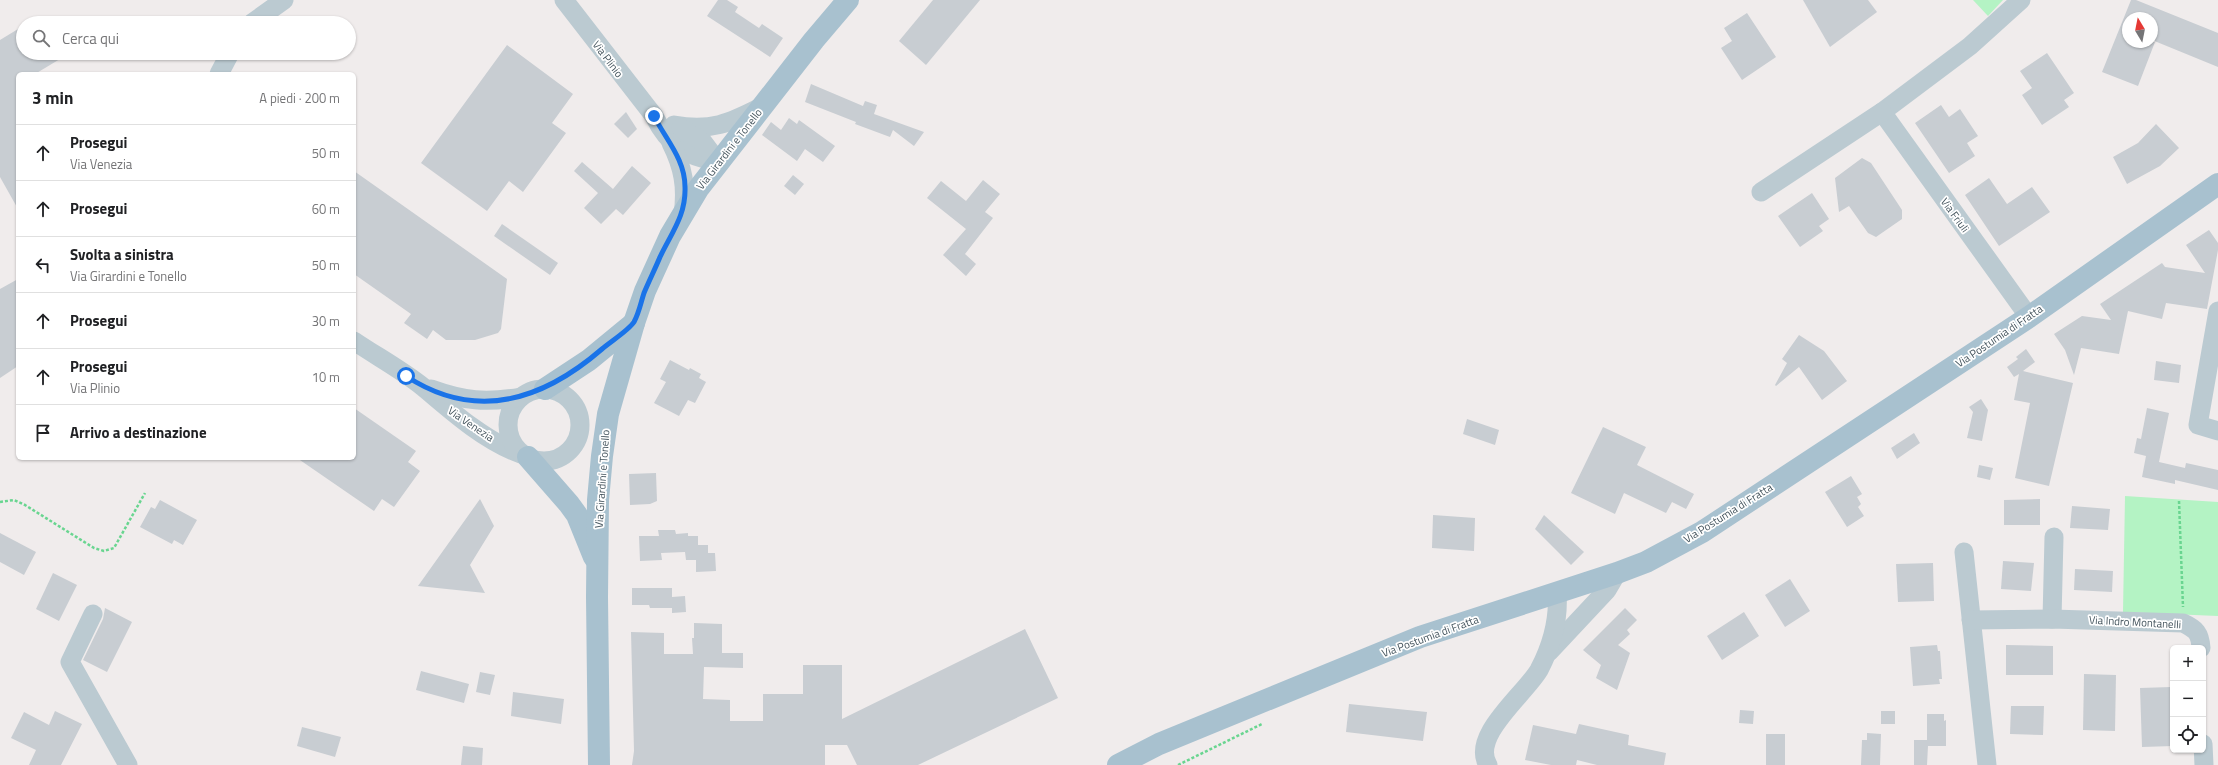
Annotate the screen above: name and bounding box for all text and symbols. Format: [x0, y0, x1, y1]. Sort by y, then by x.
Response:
north arrow [2122, 12, 2158, 48]
search box [16, 16, 356, 60]
icon: search [30, 27, 52, 49]
text: Cerca qui [62, 27, 119, 50]
street label: Via Plinio [589, 37, 627, 81]
text: 3 min [32, 85, 73, 111]
text: A piedi · 200 m [259, 88, 340, 108]
street label: Via Girardini e Tonello [692, 105, 766, 193]
route end [645, 107, 663, 125]
text: Prosegui [70, 131, 127, 154]
icon: ahead [32, 142, 54, 164]
text: 50 m [312, 143, 340, 163]
text: Via Venezia [70, 154, 132, 174]
street label: Via Friuli [1937, 194, 1973, 236]
text: Prosegui [70, 197, 127, 220]
icon: ahead [32, 198, 54, 220]
text: 60 m [312, 199, 340, 219]
text: Svolta a sinistra [70, 243, 174, 266]
icon: left [32, 254, 54, 276]
text: 50 m [312, 255, 340, 275]
text: Via Girardini e Tonello [70, 266, 187, 286]
street label: Via Postumia di Fratta [1952, 301, 2046, 371]
text: Prosegui [70, 309, 127, 332]
icon: ahead [32, 310, 54, 332]
text: 30 m [312, 311, 340, 331]
text: Prosegui [70, 355, 127, 378]
icon: ahead [32, 366, 54, 388]
text: 10 m [312, 367, 340, 387]
route start [397, 367, 415, 385]
text: Via Plinio [70, 378, 120, 398]
street label: Via Venezia [445, 403, 498, 446]
text: Arrivo a destinazione [70, 421, 207, 444]
icon: arrive [32, 422, 54, 444]
street label: Via Girardini e Tonello [591, 429, 613, 529]
street label: Via Postumia di Fratta [1680, 479, 1776, 547]
street label: Via Postumia di Fratta [1379, 611, 1481, 661]
street label: Via Indro Montanelli [2088, 612, 2182, 632]
map controls [2170, 645, 2206, 753]
button: + [2170, 645, 2206, 681]
button: − [2170, 681, 2206, 717]
button: locate [2170, 717, 2206, 753]

